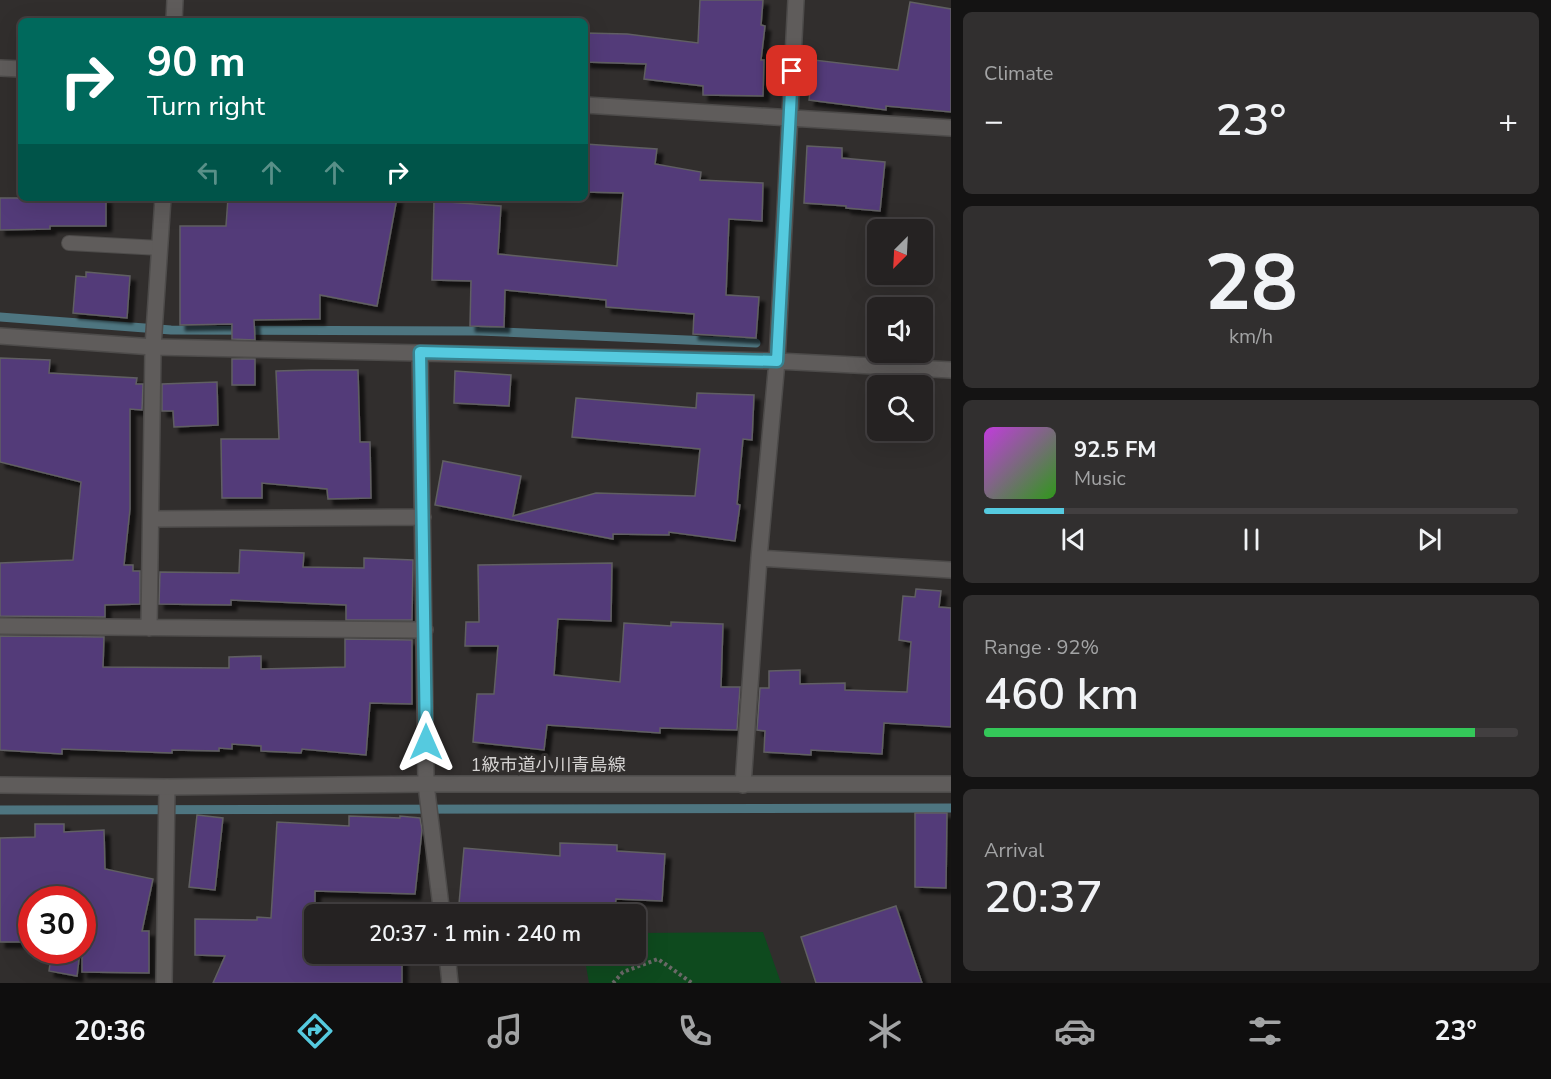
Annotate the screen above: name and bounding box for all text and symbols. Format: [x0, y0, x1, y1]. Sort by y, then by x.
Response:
text: 90 m [147, 34, 246, 91]
icon: right [48, 42, 126, 120]
pin [766, 45, 817, 96]
icon: arrive [775, 54, 808, 87]
text: Climate [984, 60, 1053, 87]
text: Turn right [147, 88, 265, 125]
text: 23° [1216, 90, 1286, 151]
text: − [984, 99, 1004, 144]
text: + [1498, 99, 1518, 144]
icon: left [192, 156, 225, 189]
icon: ahead [255, 156, 288, 189]
icon: ahead [318, 156, 351, 189]
icon: right [381, 156, 414, 189]
north arrow [867, 219, 933, 285]
map controls [867, 219, 933, 441]
text: 28 [1204, 230, 1298, 337]
button: sound [867, 297, 933, 363]
text: km/h [1229, 323, 1273, 350]
button: search [867, 375, 933, 441]
text: 92.5 FM [1074, 435, 1156, 465]
text: Music [1074, 465, 1126, 492]
icon: previous [1057, 523, 1090, 556]
icon: pause [1235, 523, 1268, 556]
icon: next [1413, 523, 1446, 556]
text: Range · 92% [984, 634, 1099, 661]
text: 460 km [984, 664, 1139, 725]
position arrow [394, 710, 458, 774]
street label: 1級市道小川青島線 [471, 753, 625, 777]
text: Arrival [984, 837, 1044, 864]
text: 20:37 [984, 867, 1103, 928]
speed limit sign: 30 [18, 886, 96, 964]
text: 20:37 · 1 min · 240 m [369, 919, 581, 949]
icon: directions [294, 1010, 336, 1052]
icon: music [484, 1010, 526, 1052]
icon: phone [674, 1010, 716, 1052]
icon: climate [864, 1010, 906, 1052]
icon: car [1054, 1010, 1096, 1052]
icon: filters [1244, 1010, 1286, 1052]
text: 20:36 [74, 1013, 146, 1050]
text: 23° [1434, 1013, 1477, 1050]

